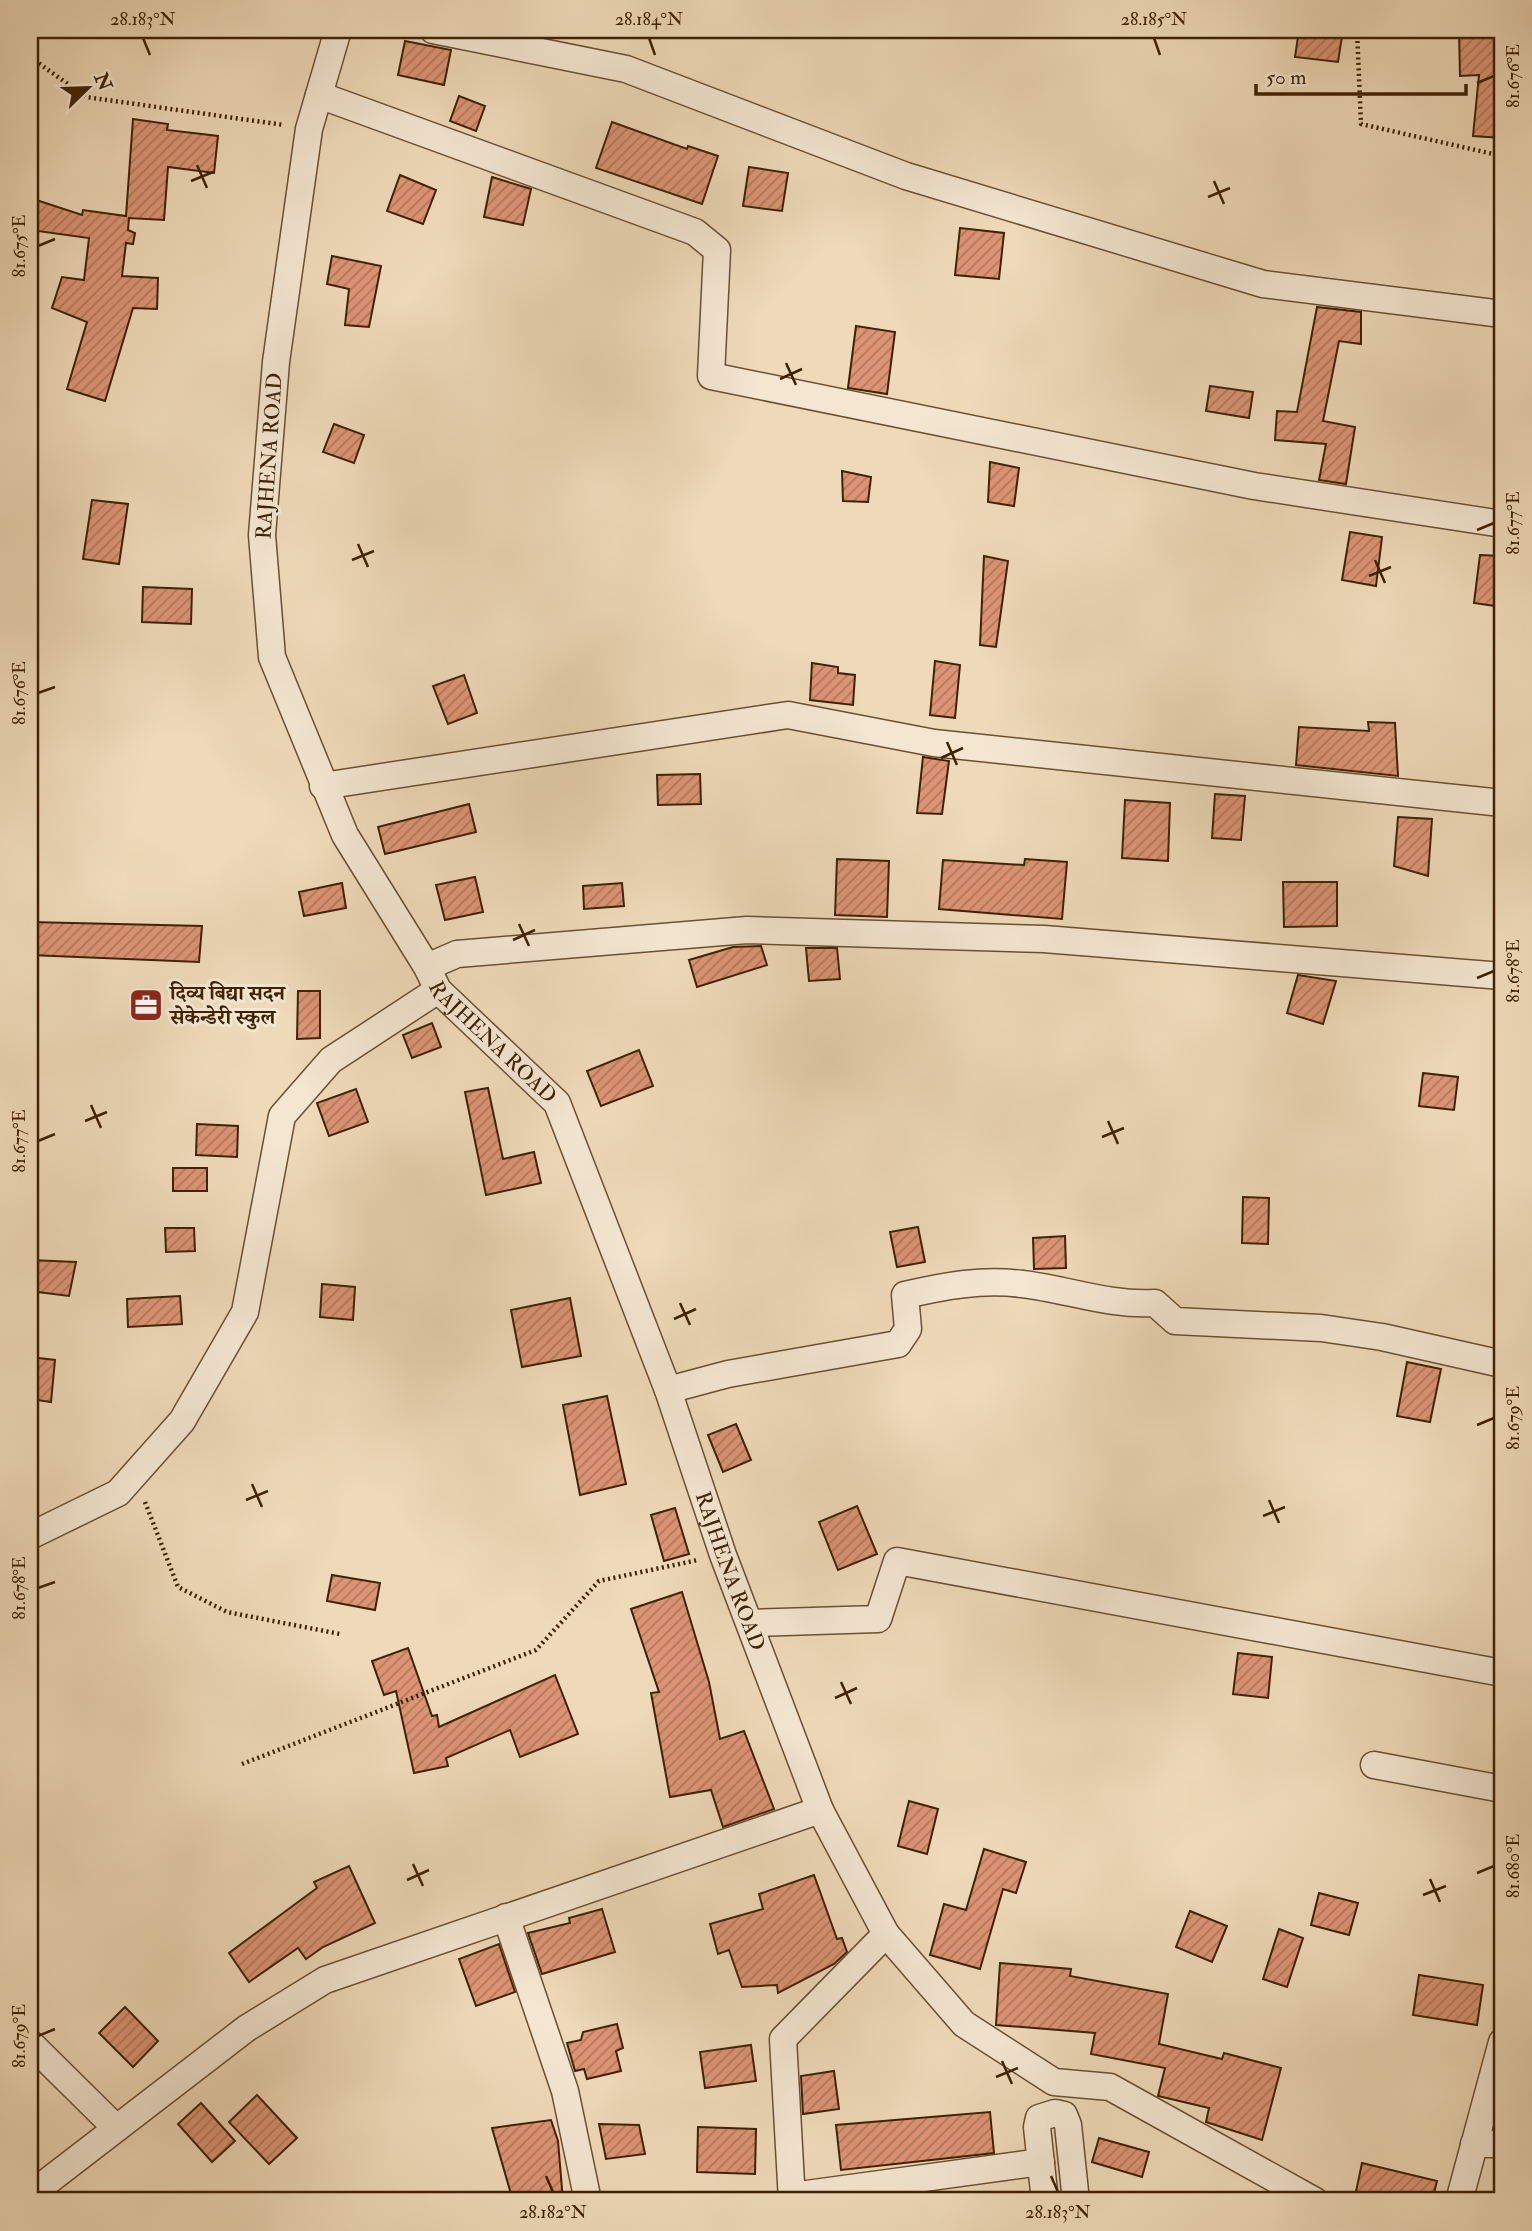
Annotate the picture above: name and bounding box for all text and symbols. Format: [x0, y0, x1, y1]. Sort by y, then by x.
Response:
text: 28.183°N [110, 8, 176, 31]
text: 28.184°N [615, 8, 683, 31]
text: 28.185°N [1121, 8, 1187, 31]
text: 81.676°E [1502, 44, 1525, 108]
north arrow [52, 52, 122, 122]
scale bar [1256, 52, 1466, 96]
text: 50 m [1266, 64, 1307, 91]
text: N [88, 68, 117, 95]
text: 81.675°E [8, 215, 31, 277]
street label: RAJHENA ROAD [250, 372, 289, 540]
text: 81.677°E [1502, 491, 1525, 555]
text: 81.676°E [8, 661, 31, 725]
text: 81.678°E [1502, 939, 1525, 1003]
street label: RAJHENA ROAD [422, 977, 562, 1109]
place label: दिव्य बिद्या सदन सेकेन्डेरी स्कुल [168, 980, 286, 1031]
office icon: दिव्य बिद्या सदन सेकेन्डेरी स्कुल [127, 986, 165, 1024]
text: 81.677°E [8, 1109, 31, 1173]
text: 81.679°E [1502, 1386, 1525, 1450]
street label: RAJHENA ROAD [689, 1488, 771, 1654]
text: 81.678°E [8, 1556, 31, 1620]
text: 81.680°E [1502, 1834, 1525, 1898]
text: 81.679°E [8, 2004, 31, 2068]
text: 28.182°N [519, 2201, 587, 2224]
text: 28.183°N [1025, 2201, 1091, 2224]

